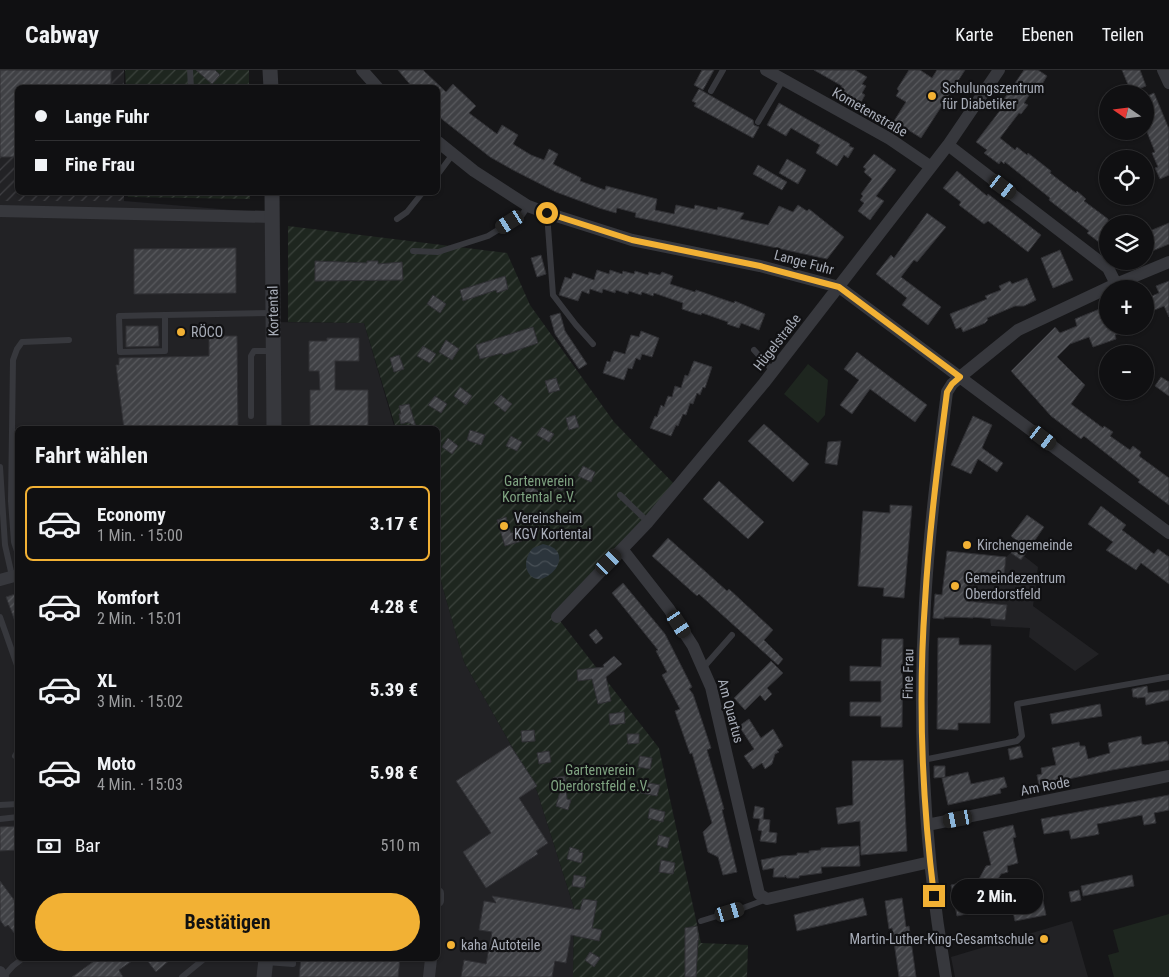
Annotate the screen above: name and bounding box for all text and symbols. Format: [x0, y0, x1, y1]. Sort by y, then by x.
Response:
text: Cabway [25, 21, 99, 49]
text: Karte [955, 24, 994, 45]
text: Ebenen [1022, 24, 1074, 45]
text: Teilen [1102, 24, 1144, 45]
place label: Schulungszentrum für Diabetiker [942, 80, 1044, 112]
street label: Kometenstraße [830, 84, 911, 140]
north arrow [1099, 85, 1154, 140]
map controls [1099, 85, 1154, 400]
marker: Schulungszentrum für Diabetiker [926, 90, 938, 102]
text: Lange Fuhr [65, 105, 149, 128]
button: locate [1099, 150, 1154, 205]
text: Fine Frau [65, 153, 135, 176]
car [986, 172, 1019, 202]
route start [536, 202, 558, 224]
car [493, 208, 526, 236]
button: layers [1099, 215, 1154, 270]
street label: Lange Fuhr [772, 246, 836, 278]
button: + [1099, 280, 1154, 335]
street label: Kortental [265, 286, 281, 336]
street label: Hügelstraße [750, 310, 804, 373]
place label: RÖCO [191, 324, 223, 340]
marker: RÖCO [175, 326, 187, 338]
button: − [1099, 345, 1154, 400]
car [1026, 423, 1059, 453]
text: Fahrt wählen [35, 443, 148, 468]
park label: Gartenverein Kortental e.V. [502, 473, 576, 505]
icon: car [37, 501, 82, 546]
text: Economy [97, 503, 166, 526]
place label: Vereinsheim KGV Kortental [514, 510, 591, 542]
text: 3.17 € [370, 512, 418, 535]
marker: Vereinsheim KGV Kortental [498, 520, 510, 532]
text: 1 Min. · 15:00 [97, 526, 183, 545]
place label: Kirchengemeinde [977, 537, 1073, 553]
marker: Kirchengemeinde [961, 539, 973, 551]
car [593, 546, 624, 578]
place label: Gemeindezentrum Oberdorstfeld [965, 570, 1066, 602]
marker: Gemeindezentrum Oberdorstfeld [949, 580, 961, 592]
icon: car [37, 584, 82, 629]
text: Komfort [97, 586, 159, 609]
text: 4.28 € [370, 595, 418, 618]
car [664, 607, 693, 641]
text: 2 Min. · 15:01 [97, 609, 183, 628]
street label: Fine Frau [900, 649, 916, 699]
icon: car [37, 667, 82, 712]
text: XL [97, 669, 117, 692]
street label: Am Quartus [715, 677, 747, 745]
text: 5.39 € [370, 678, 418, 701]
text: 3 Min. · 15:02 [97, 692, 183, 711]
icon: car [37, 750, 82, 795]
text: Moto [97, 752, 136, 775]
text: 5.98 € [370, 761, 418, 784]
park label: Gartenverein Oberdorstfeld e.V. [550, 762, 650, 794]
street label: Am Rode [1019, 773, 1071, 799]
text: 4 Min. · 15:03 [97, 775, 183, 794]
car [941, 809, 974, 829]
icon: cash [35, 832, 63, 860]
text: Bar [75, 834, 100, 857]
text: 510 m [381, 836, 420, 855]
callout: 2 Min. [952, 878, 1044, 914]
route end [923, 885, 945, 907]
text: 2 Min. [977, 887, 1017, 906]
button: Bestätigen [35, 893, 420, 951]
car [713, 900, 746, 924]
place label: Martin-Luther-King-Gesamtschule [849, 931, 1034, 947]
marker: Martin-Luther-King-Gesamtschule [1038, 933, 1050, 945]
place label: kaha Autoteile [461, 937, 541, 953]
marker: kaha Autoteile [445, 939, 457, 951]

